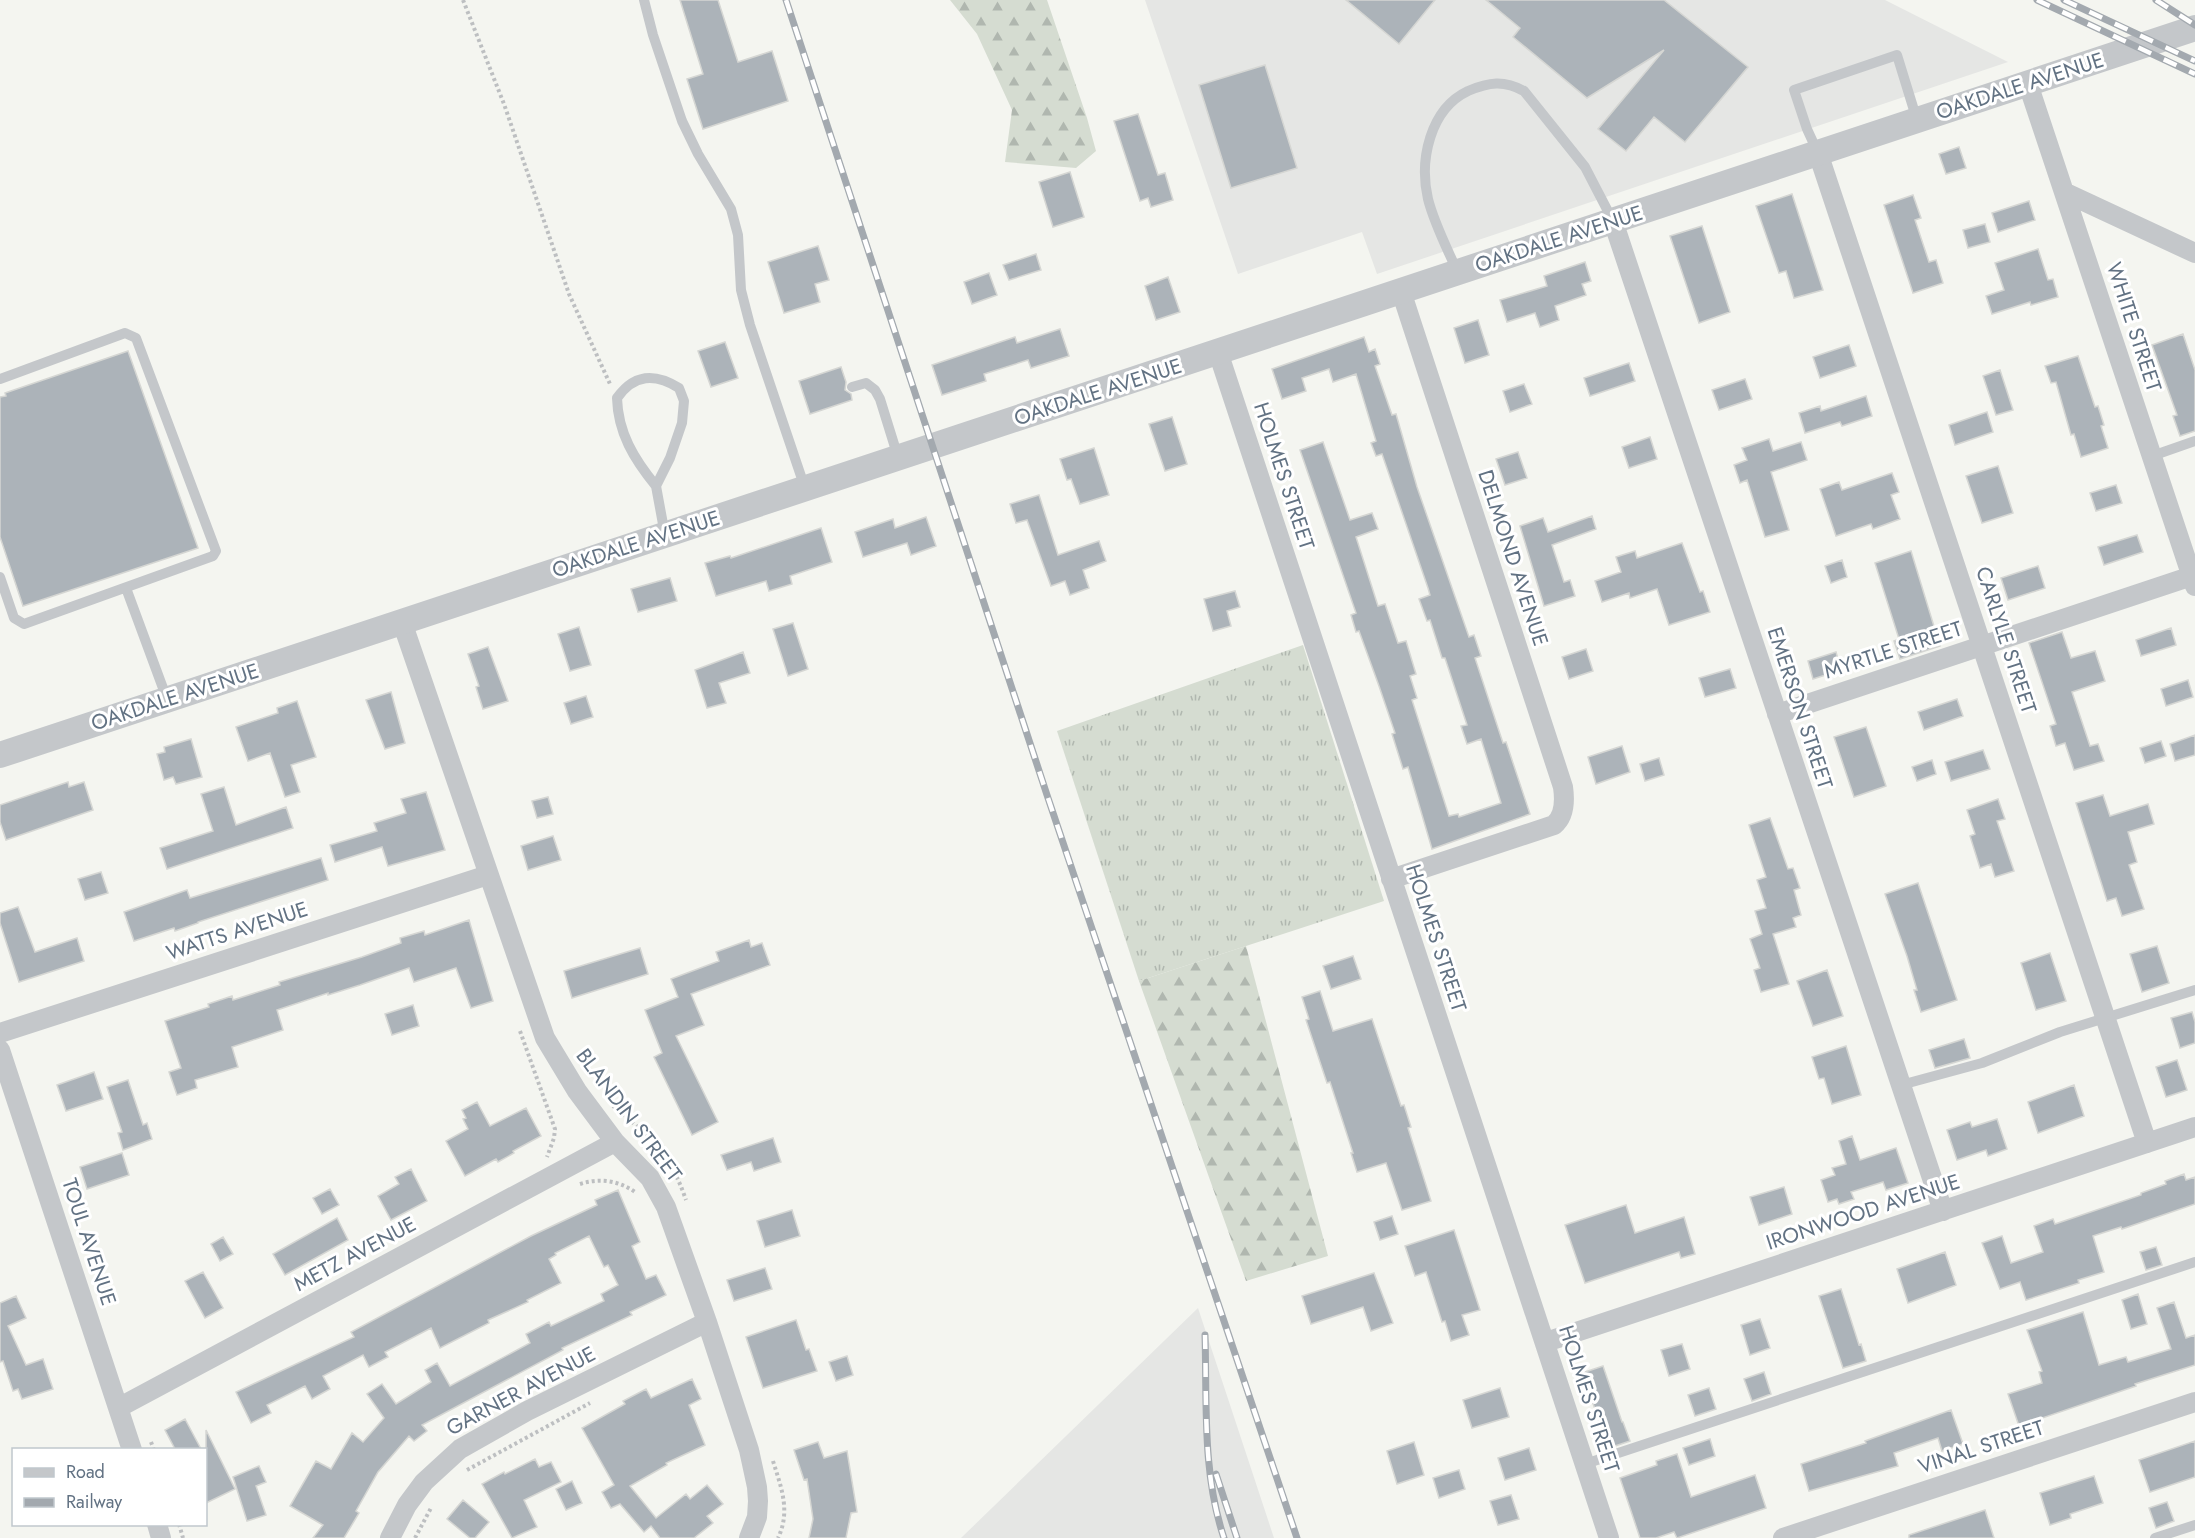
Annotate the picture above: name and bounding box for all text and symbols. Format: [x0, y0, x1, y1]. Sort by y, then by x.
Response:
street label: OAKDALE AVENUE [1932, 45, 2108, 127]
street label: OAKDALE AVENUE [1471, 198, 1647, 280]
street label: WHITE STREET [2099, 258, 2169, 396]
street label: OAKDALE AVENUE [1010, 351, 1186, 433]
street label: HOLMES STREET [1246, 398, 1322, 554]
street label: DELMOND AVENUE [1470, 466, 1556, 650]
street label: OAKDALE AVENUE [548, 503, 724, 585]
street label: CARLYLE STREET [1968, 563, 2044, 717]
street label: MYRTLE STREET [1820, 613, 1966, 686]
street label: EMERSON STREET [1760, 623, 1840, 793]
street label: OAKDALE AVENUE [87, 656, 263, 738]
street label: HOLMES STREET [1398, 860, 1474, 1016]
street label: WATTS AVENUE [162, 894, 312, 968]
street label: BLANDIN STREET [569, 1042, 689, 1188]
street label: IRONWOOD AVENUE [1762, 1166, 1964, 1258]
street label: TOUL AVENUE [54, 1174, 124, 1310]
street label: METZ AVENUE [288, 1209, 422, 1299]
street label: HOLMES STREET [1551, 1321, 1627, 1477]
street label: GARNER AVENUE [441, 1339, 601, 1443]
street label: VINAL STREET [1914, 1412, 2048, 1481]
legend [12, 1448, 207, 1526]
text: Road [66, 1459, 105, 1485]
text: Railway [66, 1489, 122, 1515]

